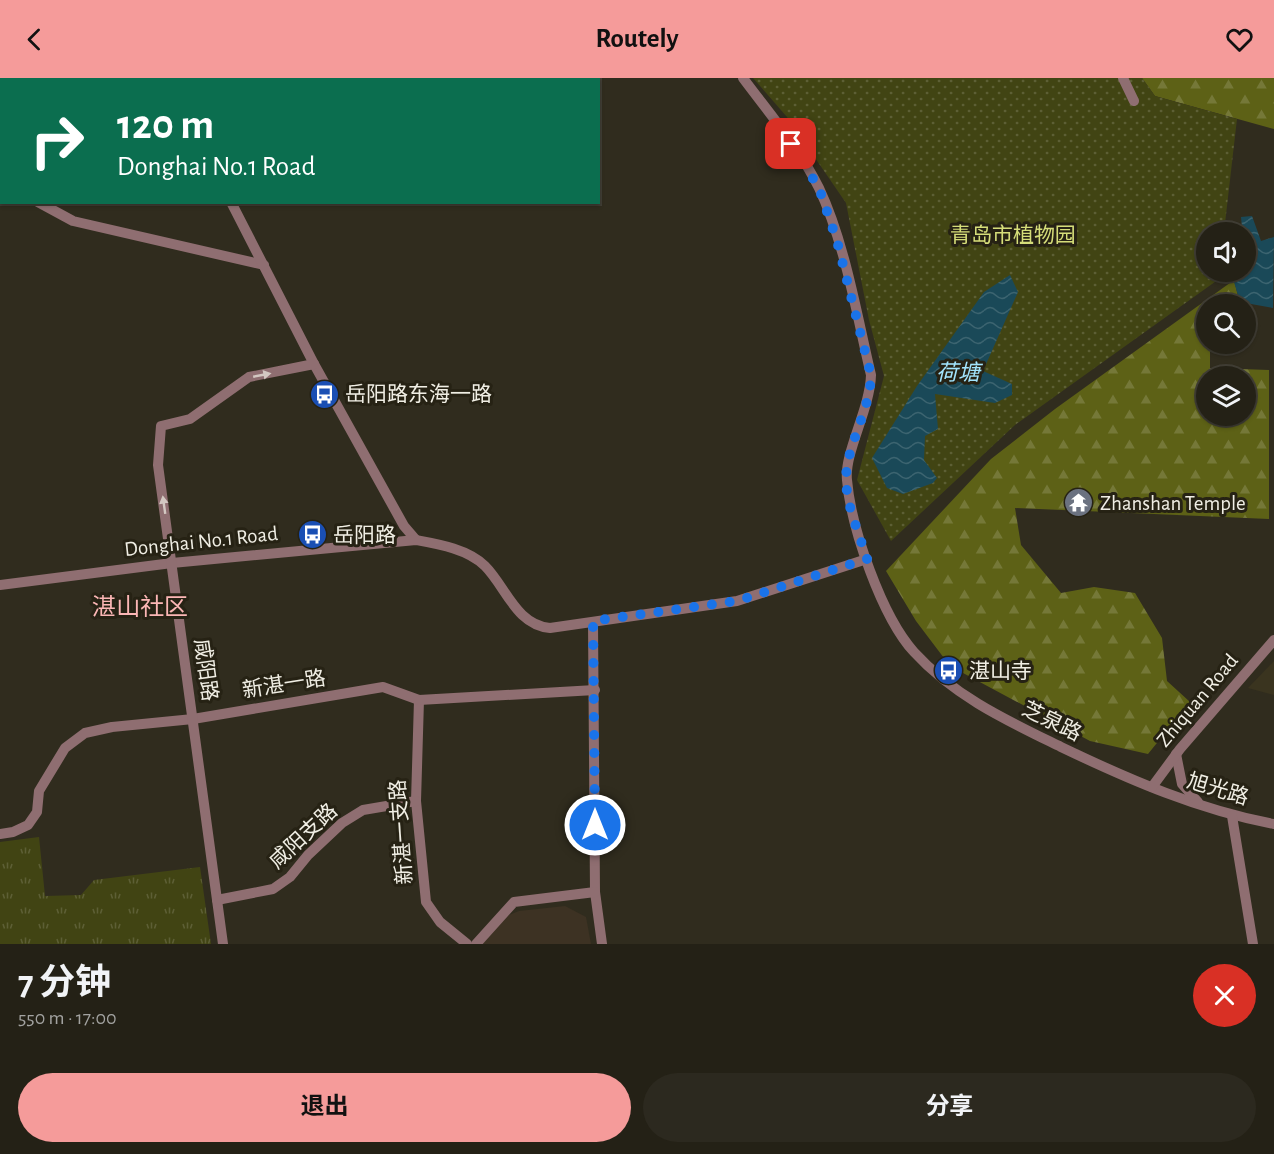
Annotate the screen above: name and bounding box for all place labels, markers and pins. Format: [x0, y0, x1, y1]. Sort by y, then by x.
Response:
pin [765, 118, 816, 169]
bus stop icon: 岳阳路东海一路 [308, 378, 340, 410]
place label: 岳阳路东海一路 [345, 383, 492, 405]
temple icon: Zhanshan Temple [1063, 487, 1095, 519]
place label: Zhanshan Temple [1100, 493, 1246, 514]
bus stop icon: 岳阳路 [296, 519, 328, 551]
place label: 岳阳路 [333, 524, 396, 546]
bus stop icon: 湛山寺 [932, 655, 964, 687]
place label: 湛山寺 [969, 660, 1032, 682]

